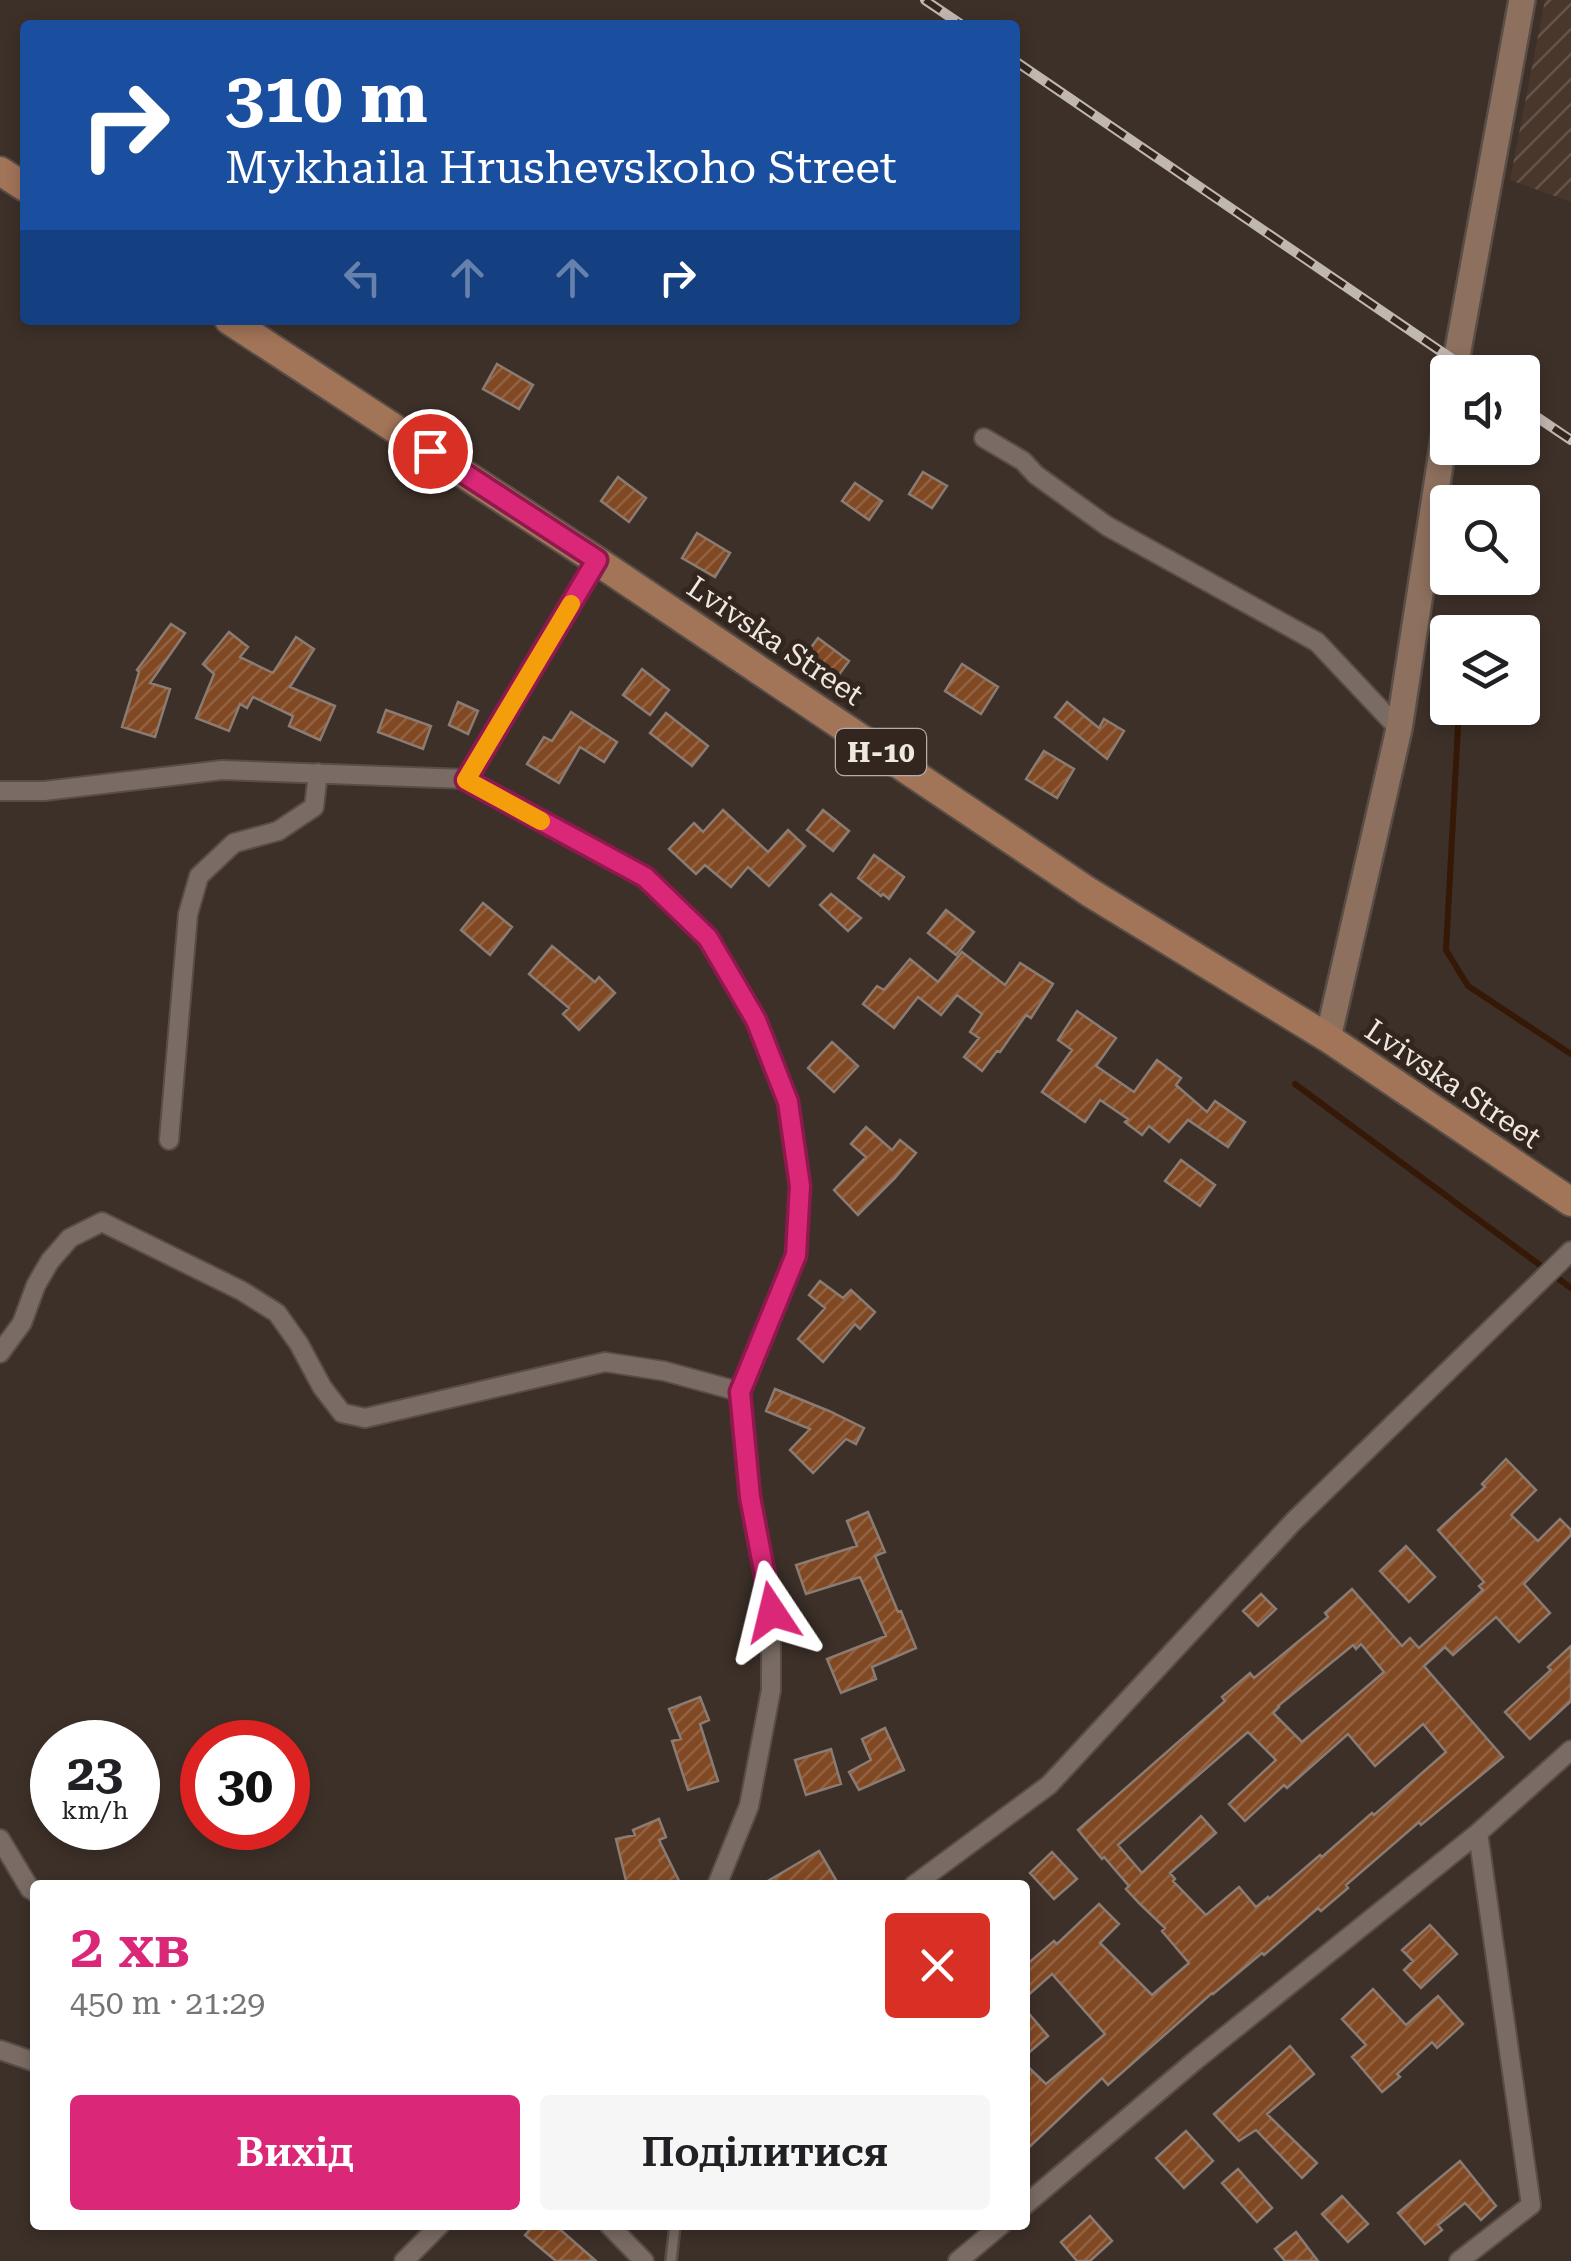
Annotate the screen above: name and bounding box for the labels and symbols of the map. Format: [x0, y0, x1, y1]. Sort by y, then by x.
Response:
pin [388, 409, 473, 494]
street label: Lvivska Street [681, 569, 870, 712]
road number: Н-10 [836, 729, 926, 775]
street label: Lvivska Street [1359, 1012, 1548, 1155]
position arrow [720, 1560, 824, 1664]
speed limit sign: 30 [180, 1720, 310, 1850]

